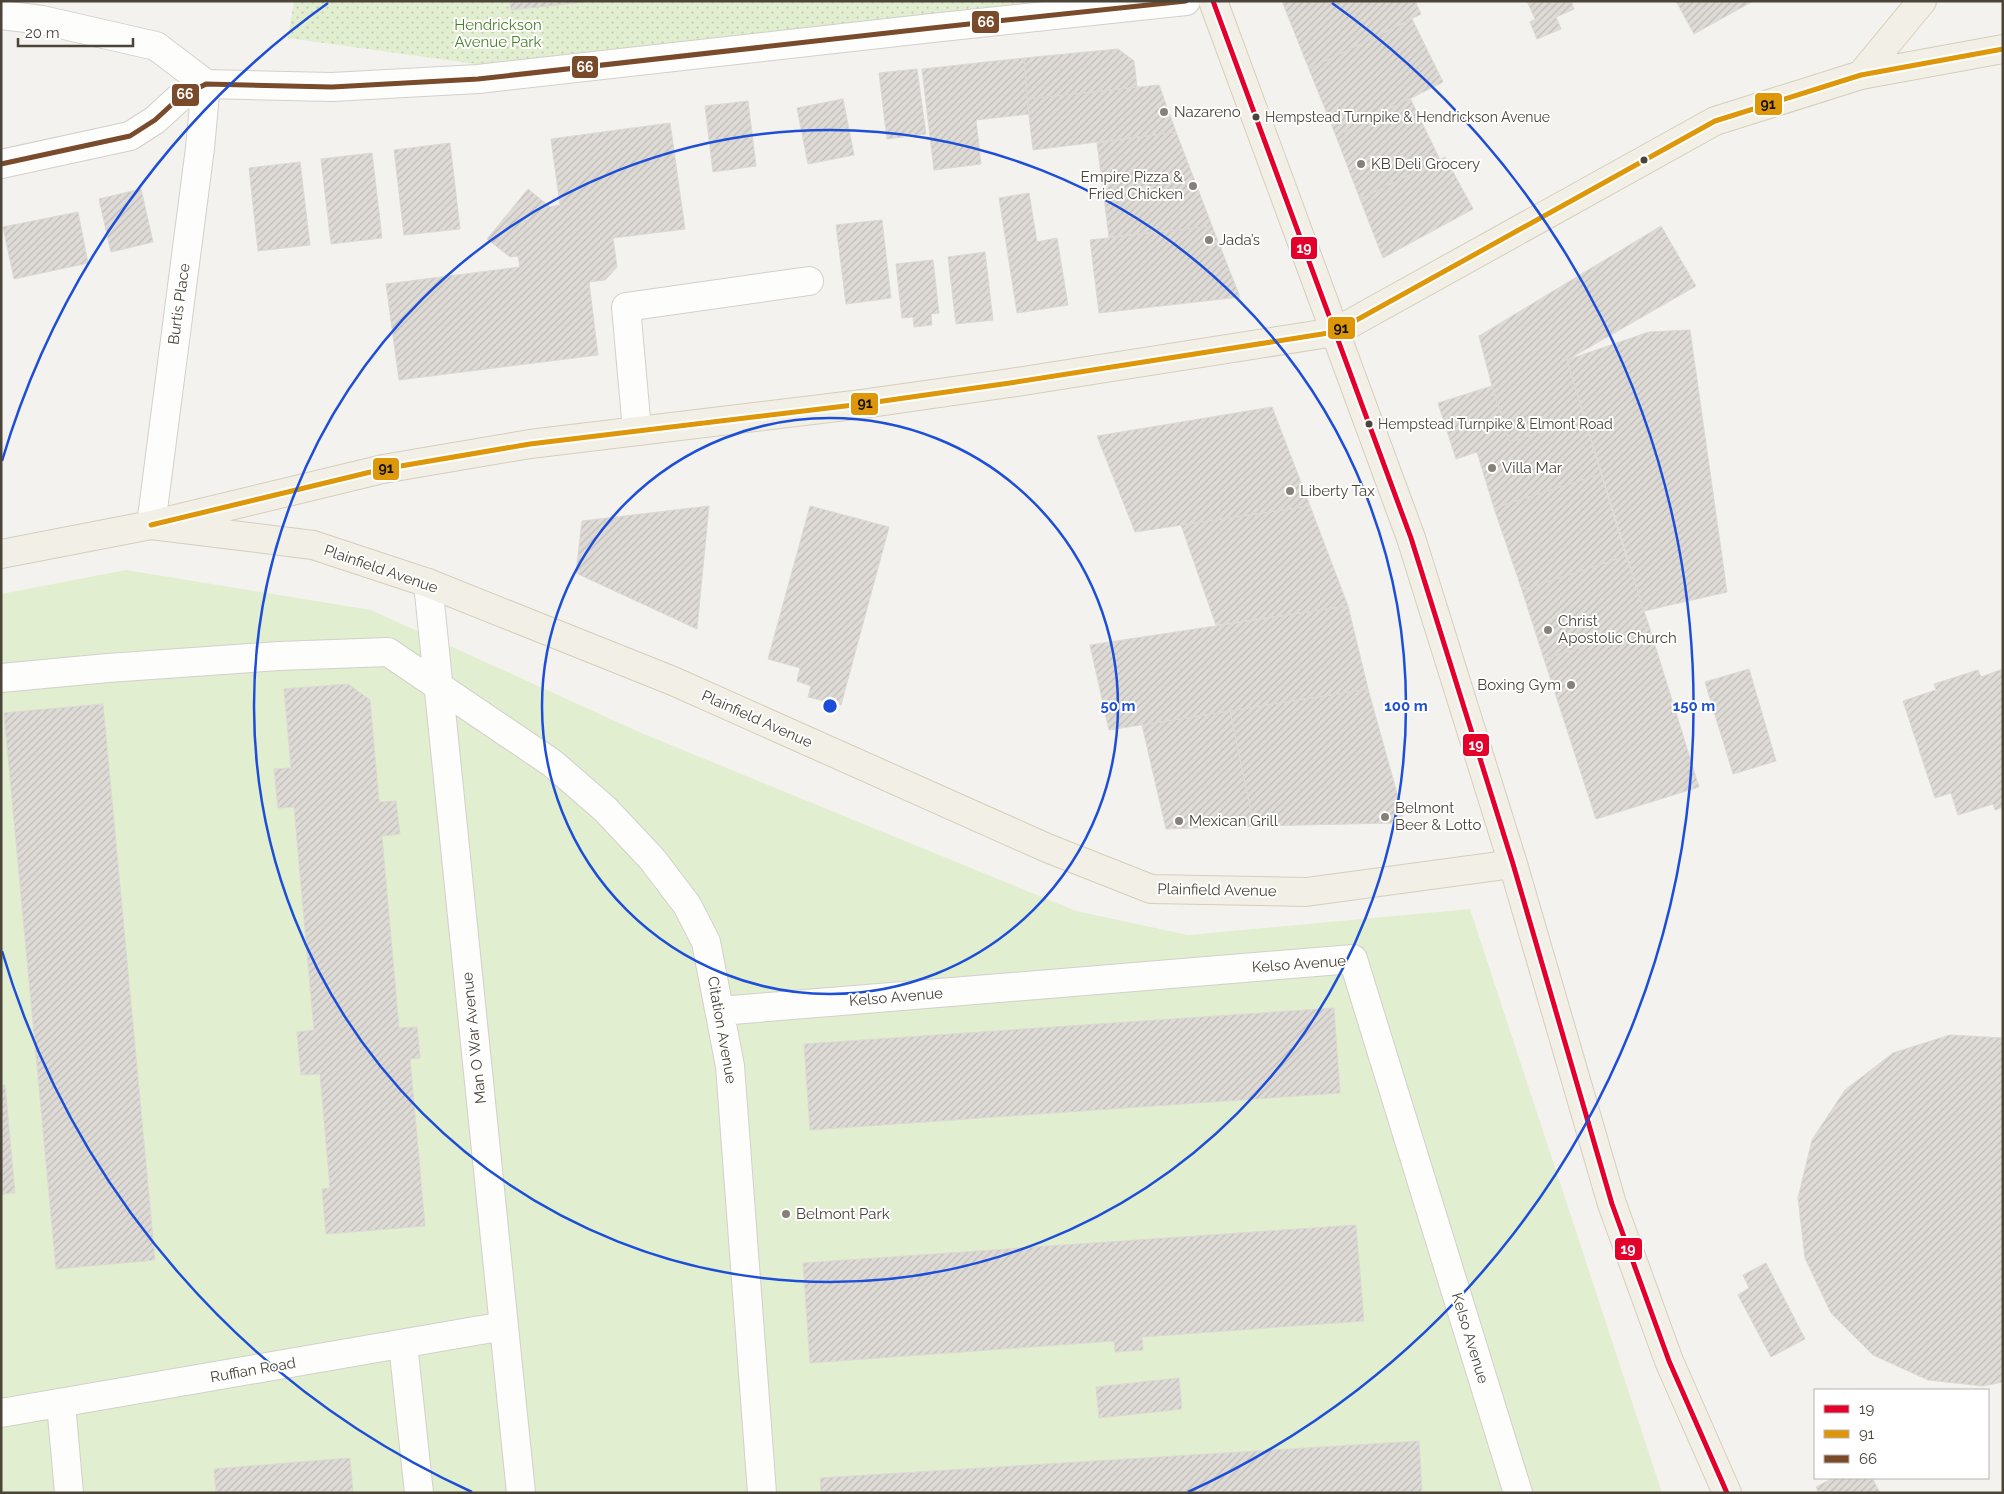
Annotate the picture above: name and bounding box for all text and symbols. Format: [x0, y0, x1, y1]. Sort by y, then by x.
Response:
line badge: 66 [971, 10, 1000, 34]
text: 66 [978, 14, 995, 30]
scale bar [18, 15, 132, 47]
park label: Hendrickson Avenue Park [454, 16, 542, 51]
text: 20 m [25, 24, 60, 42]
line badge: 66 [571, 55, 599, 79]
text: 66 [577, 59, 594, 75]
line badge: 66 [171, 83, 200, 107]
text: 66 [177, 86, 194, 102]
line badge: 91 [1754, 92, 1783, 116]
text: 91 [1760, 96, 1776, 112]
place label: Nazareno [1174, 103, 1241, 121]
marker: Nazareno [1158, 106, 1170, 118]
place label: Hempstead Turnpike & Hendrickson Avenue [1265, 109, 1550, 125]
marker: Hempstead Turnpike & Hendrickson Avenue [1251, 112, 1261, 122]
place label: KB Deli Grocery [1371, 155, 1480, 173]
unlabelled marker [1639, 155, 1649, 165]
marker: KB Deli Grocery [1355, 158, 1367, 170]
place label: Empire Pizza & Fried Chicken [1081, 168, 1183, 203]
marker: Empire Pizza & Fried Chicken [1187, 180, 1199, 192]
place label: Jada’s [1219, 231, 1260, 249]
marker: Jada’s [1203, 234, 1215, 246]
line badge: 19 [1290, 236, 1318, 260]
text: 19 [1296, 240, 1312, 256]
street label: Burtis Place [164, 262, 194, 346]
line badge: 91 [1327, 316, 1356, 340]
text: 91 [1333, 320, 1349, 336]
line badge: 91 [850, 392, 879, 416]
text: 91 [857, 395, 873, 411]
place label: Hempstead Turnpike & Elmont Road [1378, 416, 1613, 432]
marker: Hempstead Turnpike & Elmont Road [1364, 419, 1374, 429]
line badge: 91 [372, 457, 400, 481]
place label: Villa Mar [1502, 459, 1563, 477]
text: 91 [378, 460, 394, 476]
marker: Villa Mar [1486, 462, 1498, 474]
place label: Liberty Tax [1300, 482, 1375, 500]
marker: Liberty Tax [1284, 485, 1296, 497]
street label: Plainfield Avenue [322, 541, 441, 597]
place label: Christ Apostolic Church [1558, 612, 1677, 647]
marker: Christ Apostolic Church [1542, 624, 1554, 636]
place label: Boxing Gym [1477, 676, 1561, 694]
marker: Boxing Gym [1565, 679, 1577, 691]
street label: Plainfield Avenue [699, 687, 815, 752]
centre of rings [821, 697, 839, 715]
text: 50 m [1100, 697, 1136, 715]
text: 100 m [1384, 697, 1428, 715]
text: 150 m [1673, 697, 1715, 715]
line badge: 19 [1462, 733, 1490, 757]
text: 19 [1468, 737, 1484, 753]
place label: Belmont Beer & Lotto [1395, 799, 1481, 834]
marker: Belmont Beer & Lotto [1379, 811, 1391, 823]
place label: Mexican Grill [1189, 812, 1279, 830]
marker: Mexican Grill [1173, 815, 1185, 827]
street label: Plainfield Avenue [1157, 880, 1277, 900]
street label: Kelso Avenue [1251, 952, 1347, 976]
street label: Man O War Avenue [458, 971, 490, 1105]
street label: Citation Avenue [704, 975, 740, 1085]
street label: Kelso Avenue [848, 984, 944, 1010]
place label: Belmont Park [796, 1205, 890, 1223]
marker: Belmont Park [780, 1208, 792, 1220]
line badge: 19 [1614, 1237, 1643, 1261]
text: 19 [1620, 1241, 1636, 1257]
street label: Kelso Avenue [1448, 1290, 1492, 1386]
street label: Ruffian Road [209, 1354, 297, 1386]
legend [1814, 1389, 1989, 1479]
text: 19 [1859, 1400, 1874, 1418]
text: 91 [1859, 1425, 1875, 1443]
text: 66 [1859, 1450, 1877, 1468]

